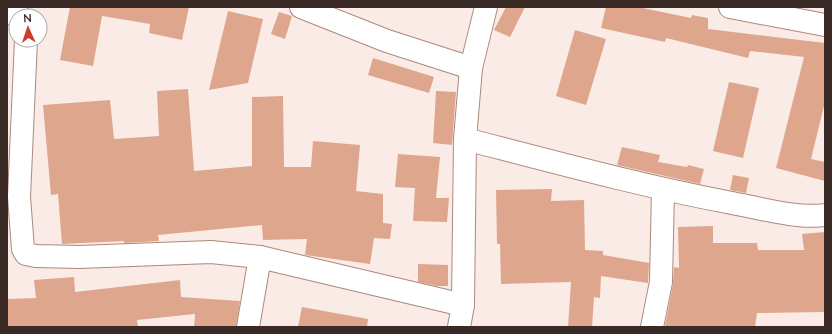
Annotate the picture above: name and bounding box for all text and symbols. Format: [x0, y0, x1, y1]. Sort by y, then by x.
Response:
north arrow [8, 8, 48, 48]
text: N [23, 11, 32, 24]

